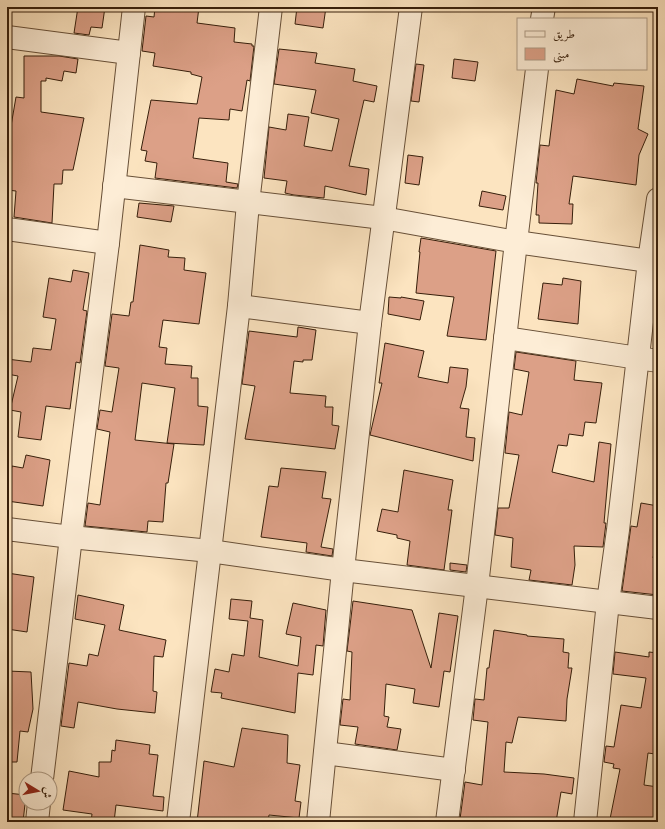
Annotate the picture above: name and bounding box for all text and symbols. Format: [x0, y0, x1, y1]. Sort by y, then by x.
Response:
legend [517, 18, 647, 70]
text: طريق [553, 29, 575, 42]
text: مبنى [553, 49, 569, 63]
north arrow [18, 771, 58, 811]
text: ش [40, 786, 53, 799]

